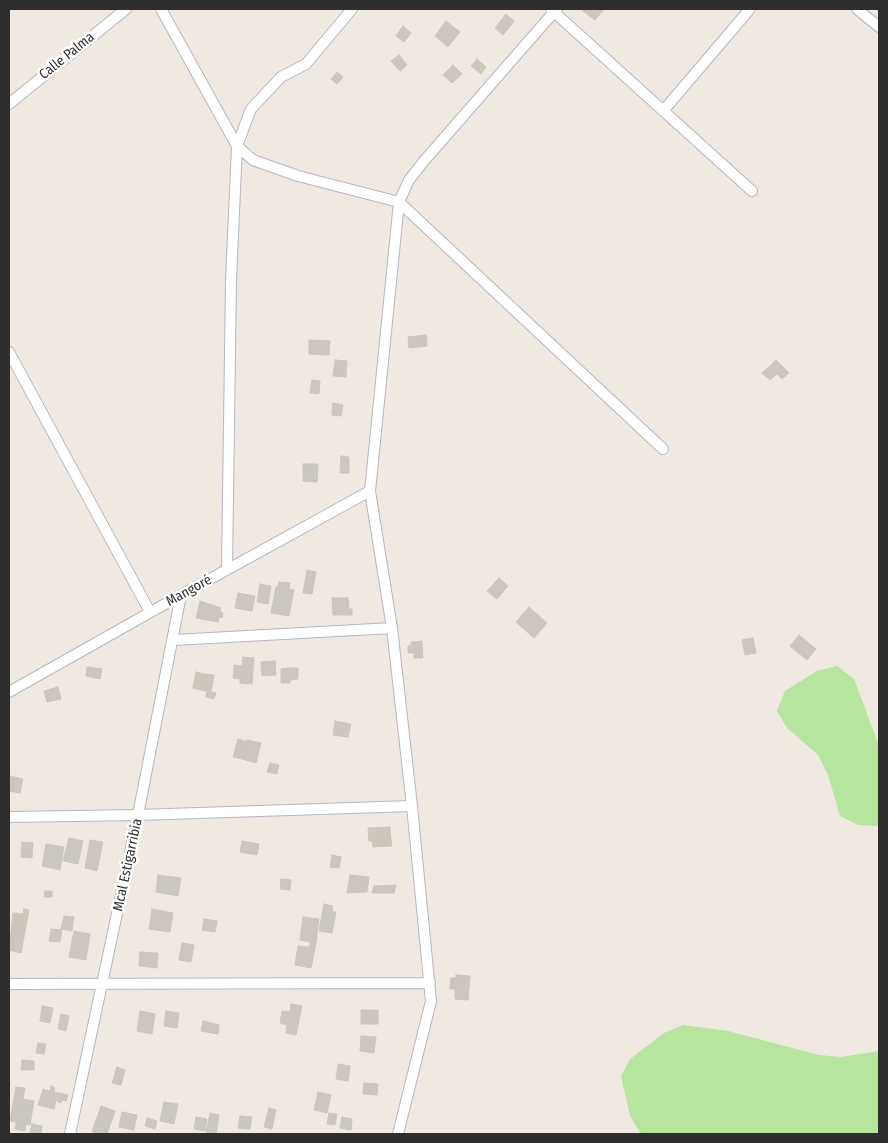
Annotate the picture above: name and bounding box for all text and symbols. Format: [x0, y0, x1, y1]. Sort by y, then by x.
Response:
street label: Calle Palma [36, 29, 98, 83]
street label: Mangoré [163, 572, 215, 610]
street label: Mcal Estigarribia [110, 817, 146, 913]

